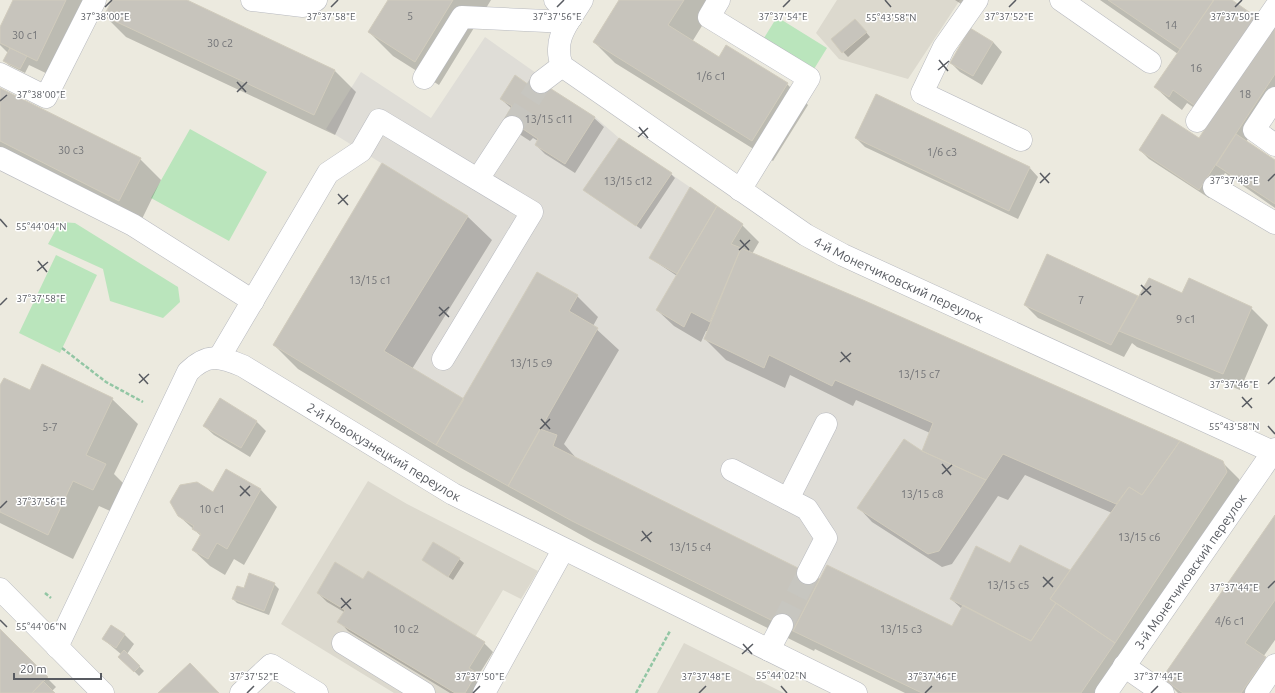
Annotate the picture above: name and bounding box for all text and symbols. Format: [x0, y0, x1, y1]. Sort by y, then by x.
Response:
house number: 5 [407, 10, 413, 22]
text: 37°38'00"E [80, 11, 130, 22]
text: 37°37'58"E [306, 11, 356, 22]
text: 37°37'56"E [532, 11, 582, 22]
text: 37°37'54"E [758, 11, 808, 22]
text: 37°37'52"E [984, 11, 1034, 22]
text: 37°37'50"E [1210, 11, 1260, 22]
text: 55°43'58"N [866, 12, 916, 23]
house number: 14 [1165, 19, 1177, 31]
house number: 30 с1 [12, 29, 38, 41]
house number: 30 с2 [207, 37, 233, 49]
house number: 16 [1190, 62, 1202, 74]
house number: 1/6 с1 [696, 70, 726, 82]
house number: 18 [1239, 88, 1251, 100]
text: 37°38'00"E [16, 89, 66, 100]
house number: 13/15 с11 [525, 113, 573, 125]
house number: 30 с3 [58, 144, 84, 156]
house number: 1/6 с3 [927, 146, 957, 158]
house number: 13/15 с12 [604, 175, 652, 187]
text: 37°37'48"E [1209, 175, 1259, 186]
text: 55°44'04"N [16, 221, 66, 232]
street label: 4-й Монетчиковский переулок [812, 234, 986, 326]
house number: 13/15 с1 [349, 274, 391, 286]
text: 37°37'58"E [16, 293, 66, 304]
house number: 7 [1078, 294, 1084, 306]
house number: 9 с1 [1176, 313, 1196, 325]
house number: 13/15 с9 [510, 357, 552, 369]
house number: 13/15 с7 [898, 368, 940, 380]
text: 37°37'46"E [1209, 379, 1259, 390]
street label: 2-й Новокузнецкий переулок [304, 400, 463, 504]
house number: 5-7 [42, 421, 58, 433]
text: 55°43'58"N [1209, 421, 1259, 432]
house number: 13/15 с8 [901, 488, 943, 500]
street label: 3-й Монетчиковский переулок [1132, 491, 1249, 652]
text: 37°37'56"E [16, 496, 66, 507]
house number: 10 с1 [199, 503, 225, 515]
house number: 13/15 с6 [1118, 531, 1160, 543]
house number: 13/15 с4 [669, 541, 711, 553]
house number: 13/15 с5 [987, 579, 1029, 591]
text: 37°37'44"E [1209, 582, 1259, 593]
house number: 4/6 с1 [1215, 615, 1245, 627]
text: 55°44'06"N [16, 621, 66, 632]
house number: 10 с2 [393, 623, 419, 635]
house number: 13/15 с3 [880, 623, 922, 635]
scale bar [14, 655, 101, 681]
text: 20 m [20, 662, 47, 675]
text: 55°44'02"N [756, 670, 806, 681]
text: 37°37'52"E [229, 671, 279, 682]
text: 37°37'50"E [455, 671, 505, 682]
text: 37°37'48"E [681, 671, 731, 682]
text: 37°37'46"E [907, 671, 957, 682]
text: 37°37'44"E [1133, 671, 1183, 682]

